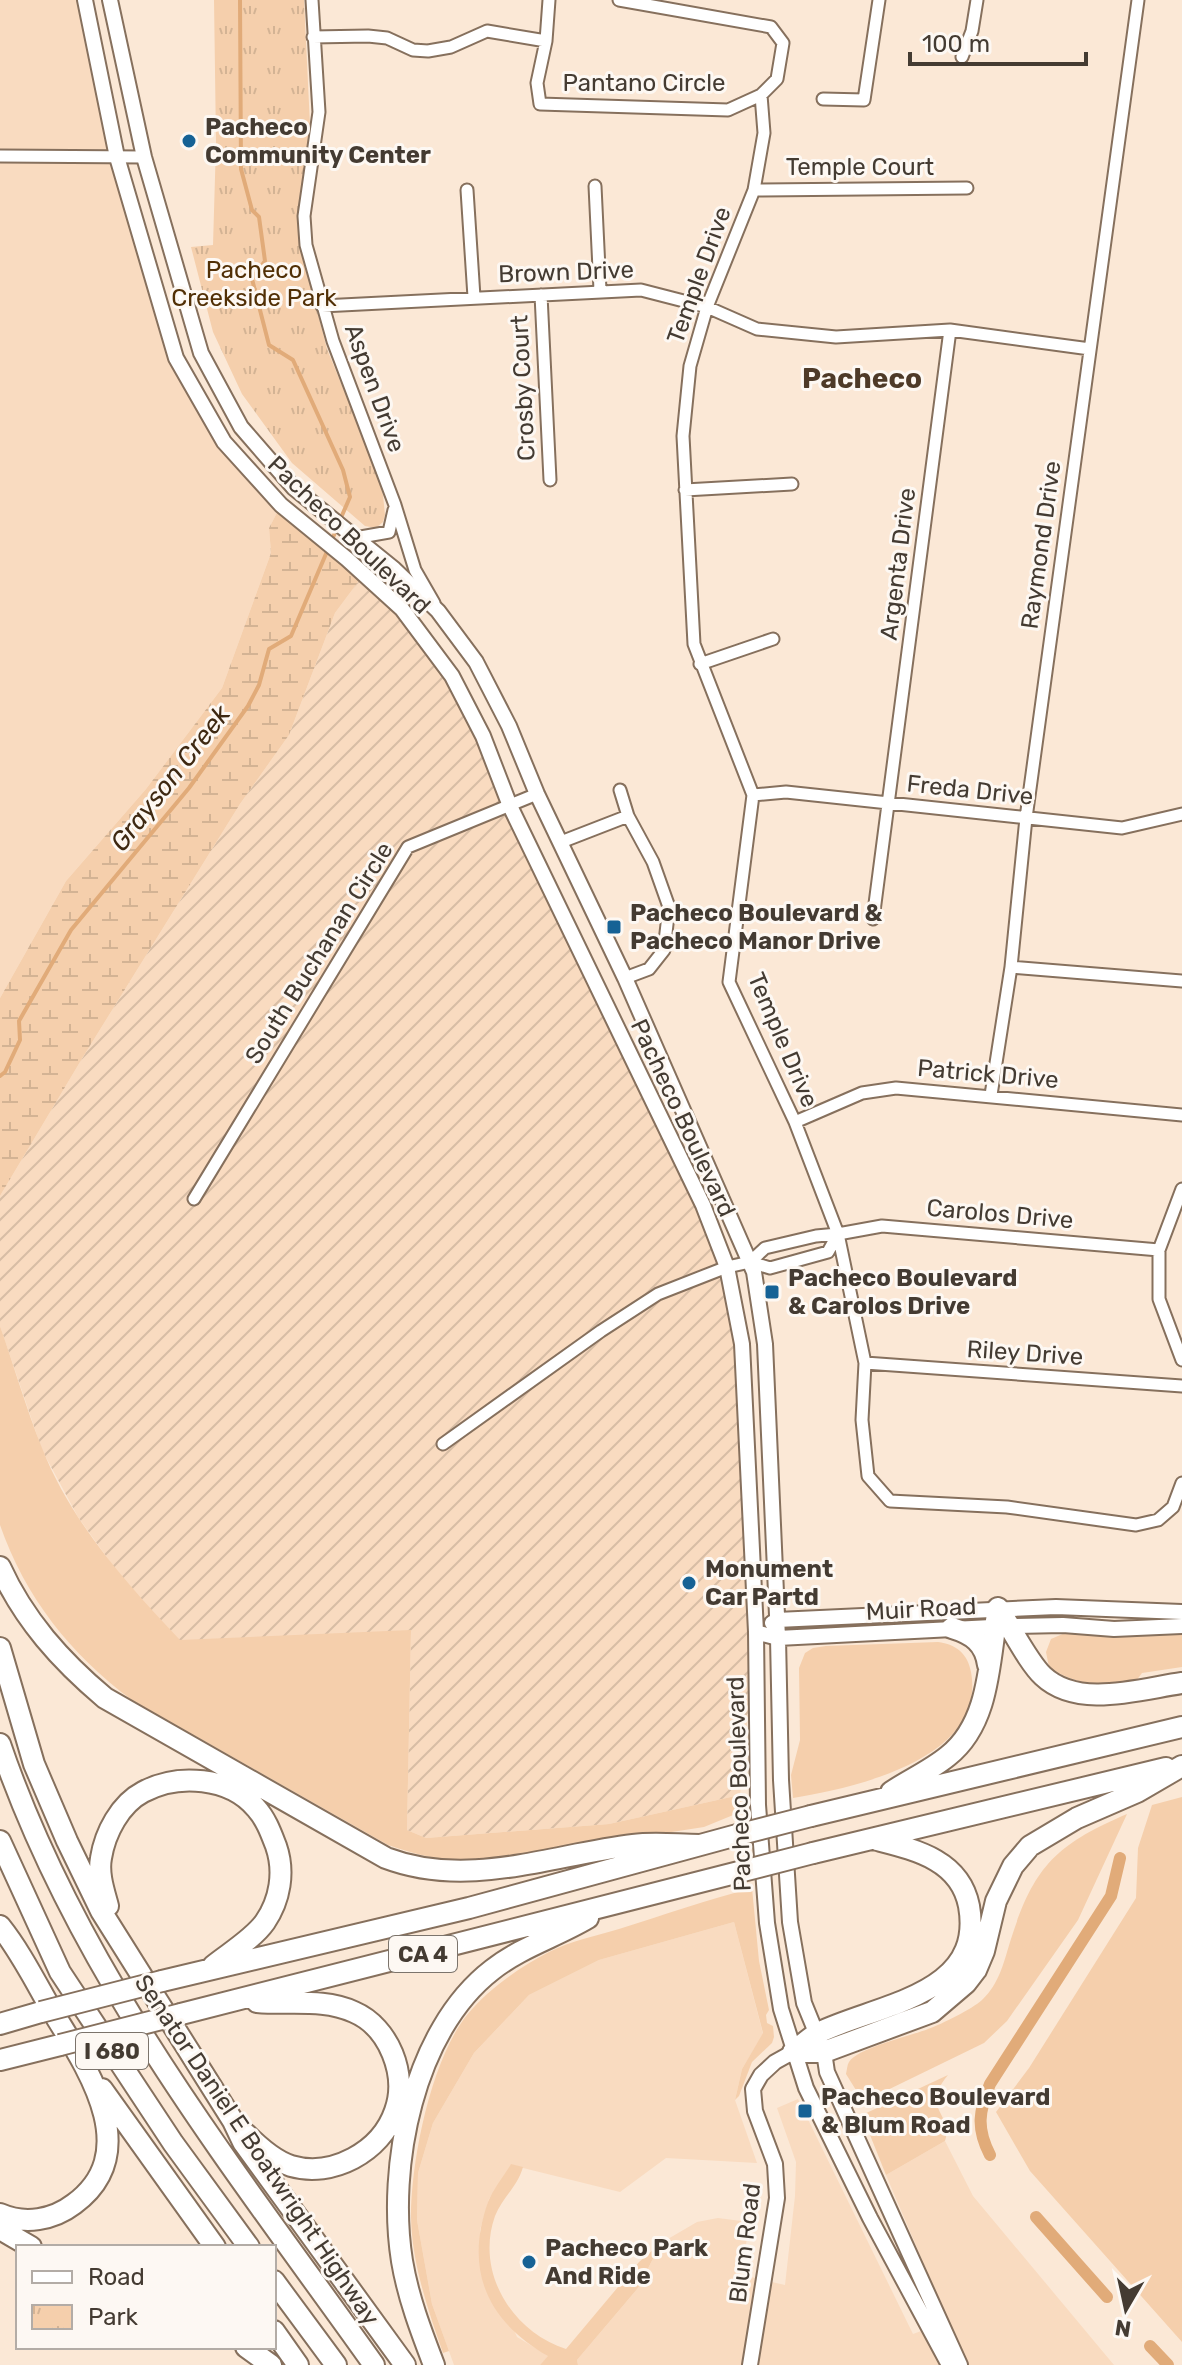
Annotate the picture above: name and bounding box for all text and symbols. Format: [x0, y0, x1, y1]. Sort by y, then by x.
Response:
scale bar [910, 16, 1086, 66]
text: 100 m [922, 30, 990, 58]
street label: Pantano Circle [563, 69, 725, 97]
place label: Pacheco Community Center [205, 113, 431, 169]
marker: Pacheco Community Center [180, 132, 198, 150]
street label: Temple Court [786, 153, 934, 181]
street label: Temple Drive [661, 203, 737, 347]
park label: Pacheco Creekside Park [171, 256, 337, 312]
street label: Brown Drive [498, 256, 634, 288]
street label: Crosby Court [505, 314, 541, 462]
street label: Aspen Drive [339, 320, 411, 456]
district label: Pacheco [802, 362, 922, 395]
street label: Pacheco Boulevard [262, 450, 436, 620]
street label: Raymond Drive [1015, 459, 1067, 631]
street label: Argenta Drive [875, 486, 921, 642]
water label: Grayson Creek [104, 699, 237, 857]
street label: Freda Drive [905, 769, 1035, 811]
street label: South Buchanan Circle [239, 837, 399, 1069]
place label: Pacheco Boulevard & Pacheco Manor Drive [630, 899, 883, 955]
marker: Pacheco Boulevard & Pacheco Manor Drive [605, 918, 623, 936]
street label: Temple Drive [742, 968, 824, 1112]
street label: Pacheco Boulevard [625, 1015, 741, 1221]
street label: Patrick Drive [916, 1054, 1060, 1094]
street label: Carolos Drive [925, 1194, 1075, 1234]
place label: Pacheco Boulevard & Carolos Drive [788, 1264, 1017, 1320]
marker: Pacheco Boulevard & Carolos Drive [763, 1283, 781, 1301]
street label: Riley Drive [966, 1335, 1084, 1371]
place label: Monument Car Partd [705, 1555, 833, 1611]
marker: Monument Car Partd [680, 1574, 698, 1592]
street label: Muir Road [865, 1592, 977, 1626]
street label: Pacheco Boulevard [721, 1676, 757, 1892]
road number: CA 4 [389, 1936, 457, 1972]
street label: Senator Daniel E Boatwright Highway [129, 1969, 385, 2331]
road number: I 680 [76, 2033, 148, 2069]
place label: Pacheco Boulevard & Blum Road [821, 2083, 1050, 2139]
marker: Pacheco Boulevard & Blum Road [796, 2102, 814, 2120]
street label: Blum Road [724, 2182, 766, 2304]
place label: Pacheco Park And Ride [545, 2234, 708, 2290]
legend [16, 2245, 276, 2349]
marker: Pacheco Park And Ride [520, 2253, 538, 2271]
text: Road [88, 2263, 145, 2291]
north arrow [1086, 2269, 1166, 2349]
text: Park [88, 2303, 139, 2331]
text: N [1113, 2314, 1133, 2343]

